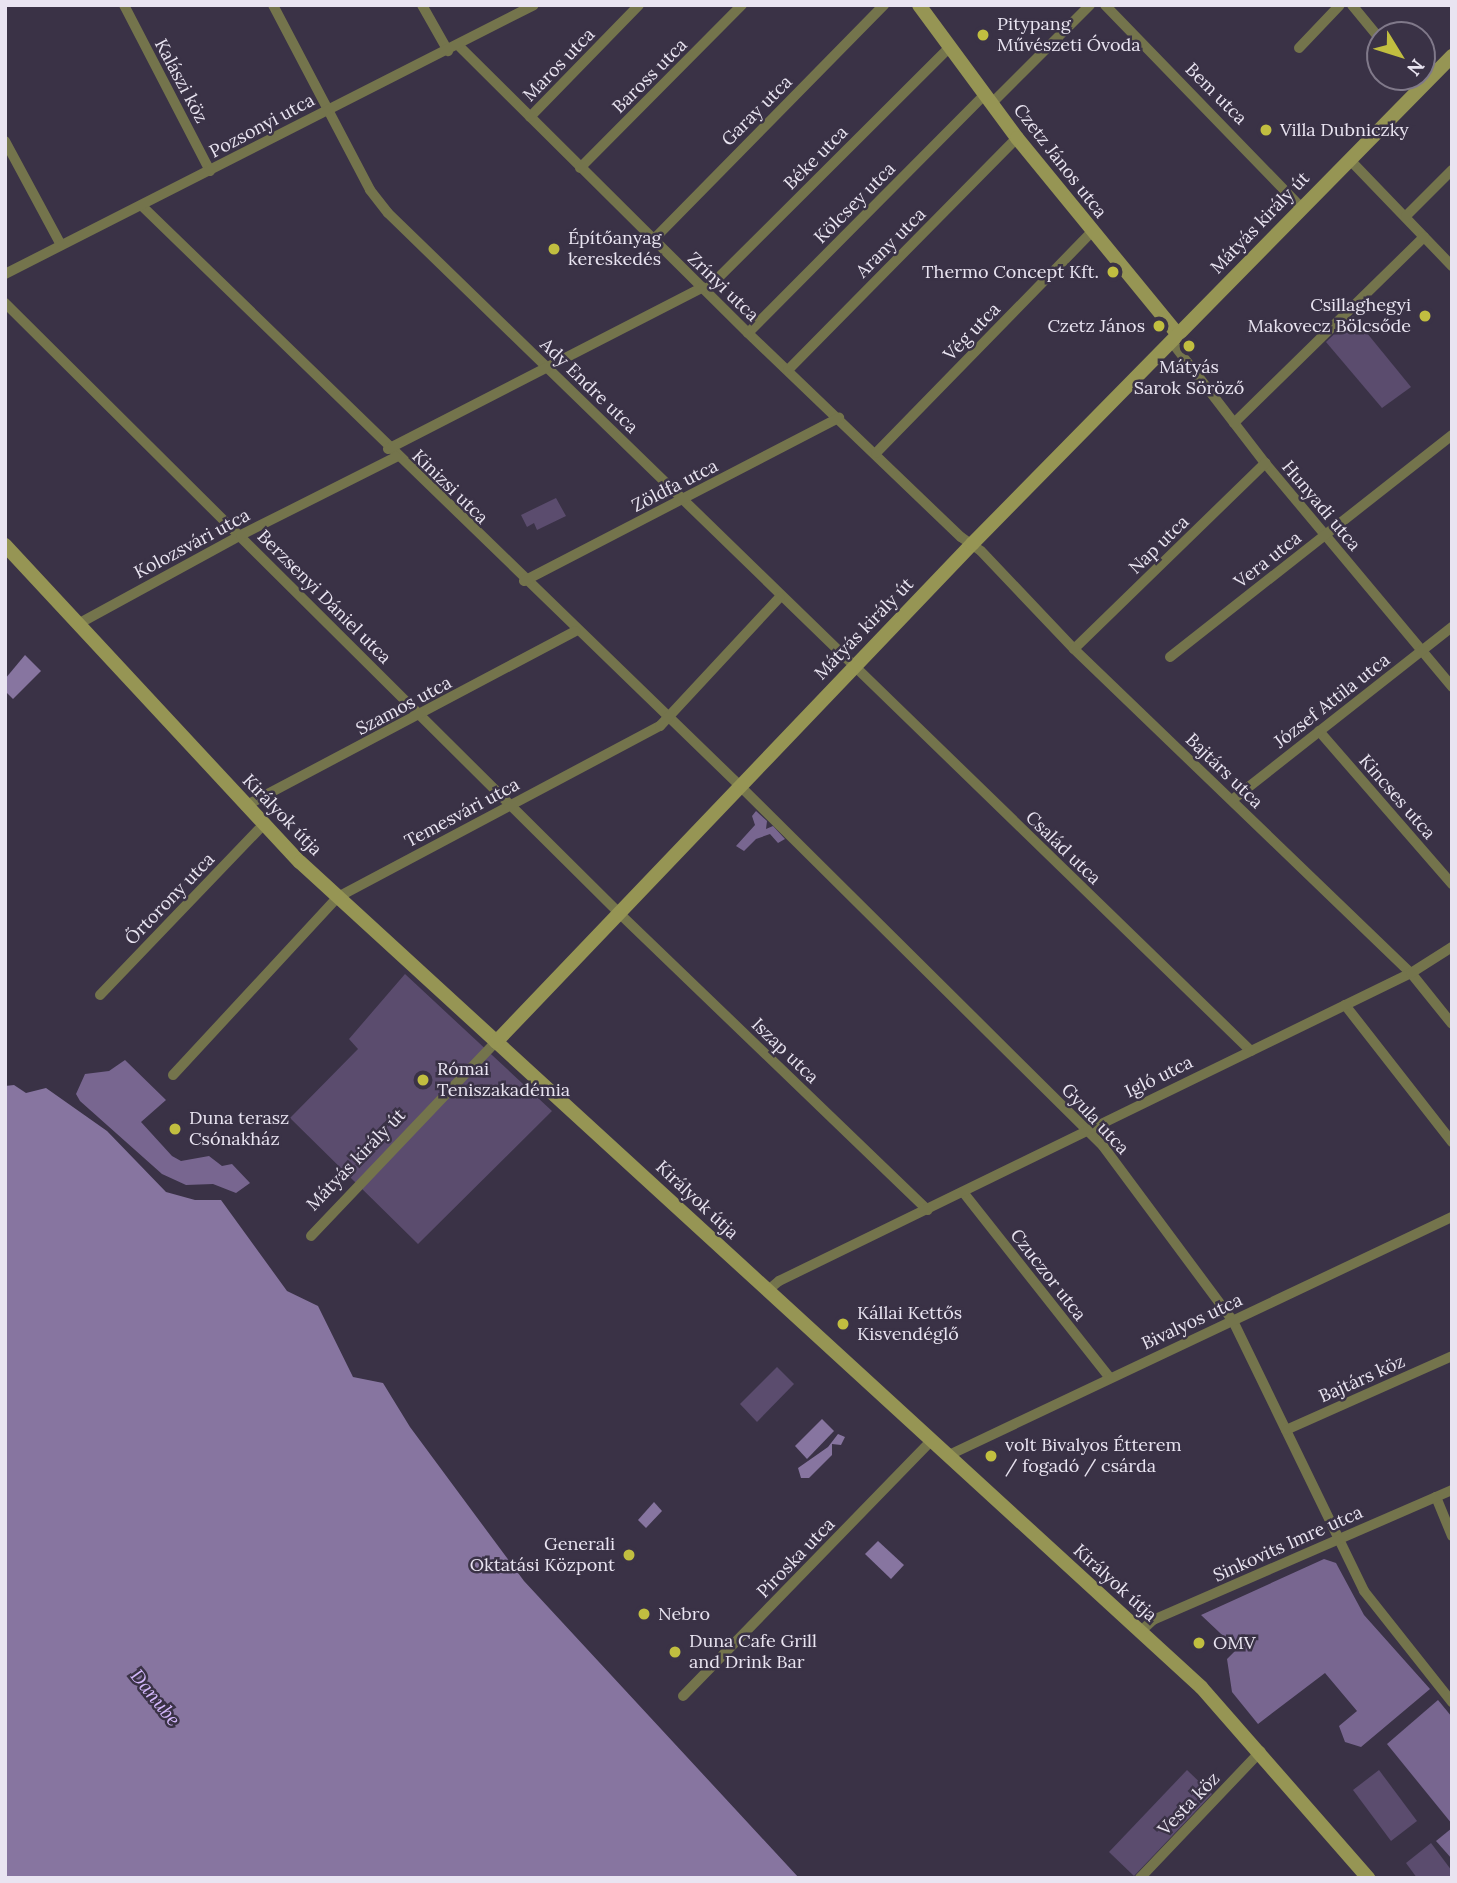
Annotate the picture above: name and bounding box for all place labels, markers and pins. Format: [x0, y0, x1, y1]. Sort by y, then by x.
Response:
place label: Pitypang Művészeti Óvoda [997, 14, 1141, 56]
marker: Pitypang Művészeti Óvoda [975, 27, 991, 43]
place label: Villa Dubniczky [1280, 119, 1409, 141]
marker: Villa Dubniczky [1258, 122, 1274, 138]
place label: Építőanyag kereskedés [568, 228, 661, 270]
marker: Építőanyag kereskedés [546, 241, 562, 257]
place label: Thermo Concept Kft. [922, 261, 1099, 283]
marker: Thermo Concept Kft. [1105, 264, 1121, 280]
place label: Csillaghegyi Makovecz Bölcsőde [1248, 295, 1411, 338]
marker: Csillaghegyi Makovecz Bölcsőde [1417, 308, 1433, 324]
place label: Czetz János [1047, 315, 1145, 337]
marker: Czetz János [1151, 318, 1167, 334]
marker: Mátyás Sarok Söröző [1181, 338, 1197, 354]
place label: Mátyás Sarok Söröző [1134, 357, 1244, 400]
place label: Római Teniszakadémia [437, 1059, 570, 1102]
marker: Római Teniszakadémia [415, 1072, 431, 1088]
place label: Duna terasz Csónakház [189, 1108, 289, 1150]
marker: Duna terasz Csónakház [167, 1121, 183, 1137]
place label: Kállai Kettős Kisvendéglő [857, 1303, 962, 1346]
marker: Kállai Kettős Kisvendéglő [835, 1316, 851, 1332]
place label: volt Bivalyos Étterem / fogadó / csárda [1005, 1435, 1182, 1478]
marker: volt Bivalyos Étterem / fogadó / csárda [983, 1448, 999, 1464]
place label: Generali Oktatási Központ [470, 1534, 615, 1576]
marker: Generali Oktatási Központ [621, 1547, 637, 1563]
place label: Nebro [658, 1603, 710, 1625]
marker: Nebro [636, 1606, 652, 1622]
place label: Duna Cafe Grill and Drink Bar [689, 1631, 817, 1674]
place label: OMV [1213, 1632, 1255, 1654]
marker: OMV [1191, 1635, 1207, 1651]
marker: Duna Cafe Grill and Drink Bar [667, 1644, 683, 1660]

